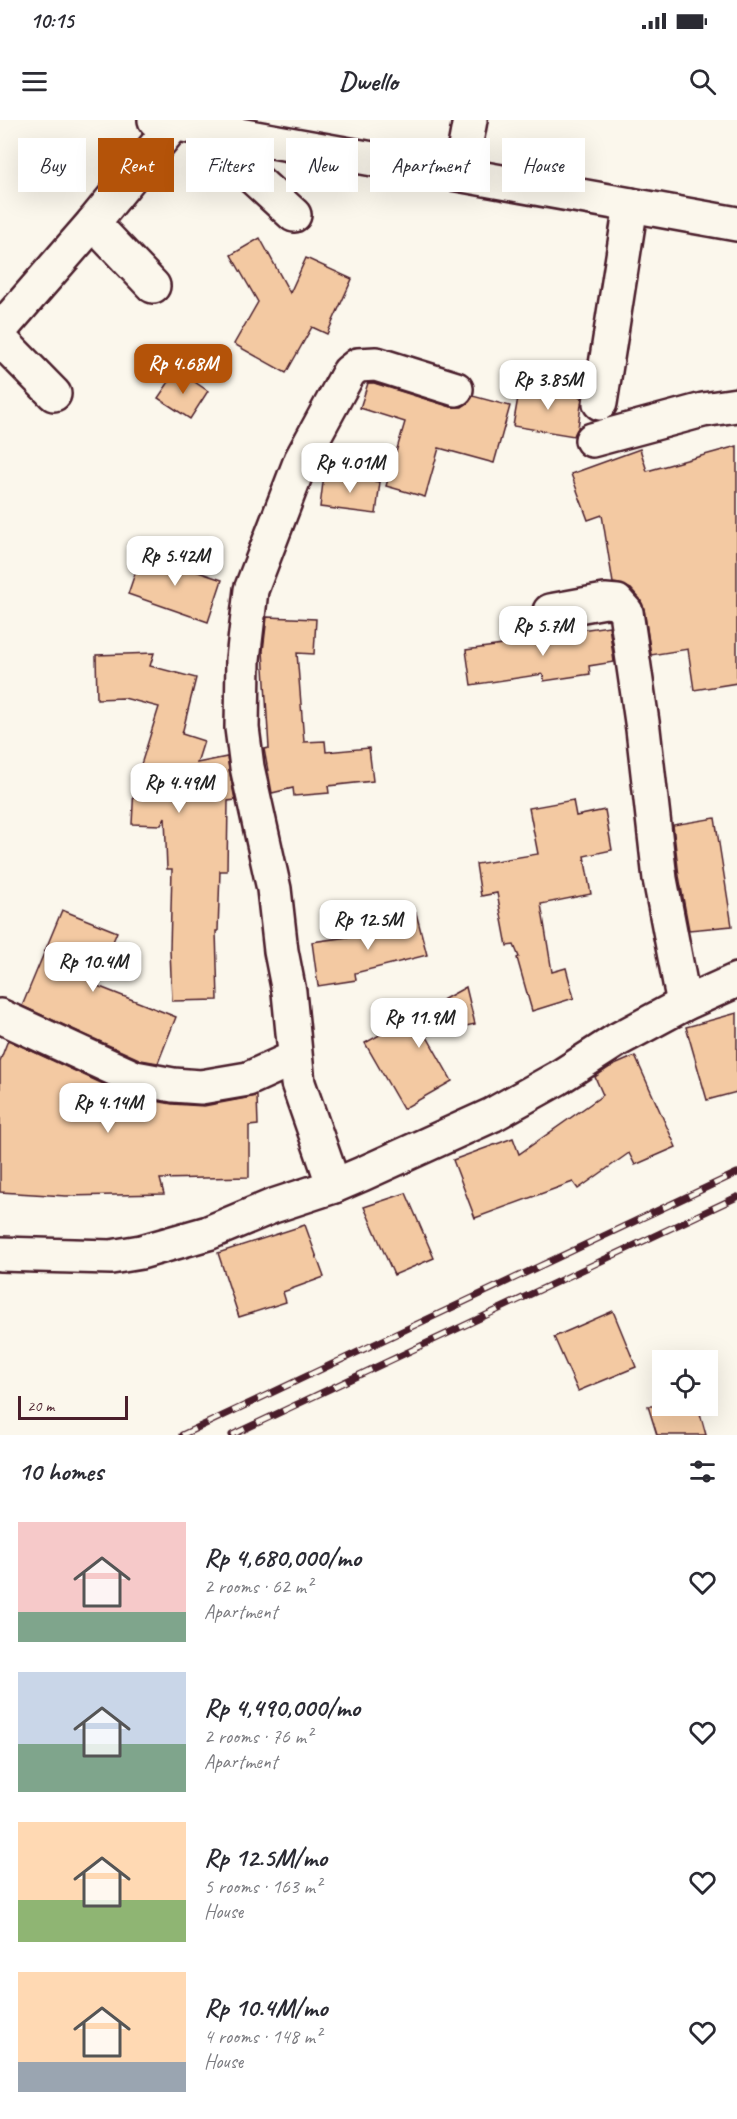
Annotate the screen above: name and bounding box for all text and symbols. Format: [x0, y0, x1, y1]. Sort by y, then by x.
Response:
text: 10:15 [30, 7, 74, 35]
text: Dwello [339, 64, 398, 98]
icon: menu [18, 65, 51, 98]
icon: search [686, 65, 719, 98]
chip: Buy [18, 138, 86, 192]
chip: Rent [98, 138, 174, 192]
chip: Filters [186, 138, 274, 192]
chip: New [286, 138, 358, 192]
chip: Apartment [370, 138, 490, 192]
chip: House [502, 138, 585, 192]
pin: Rp 4.68M [121, 344, 245, 395]
text: Rp 4.68M [148, 351, 218, 376]
pin: Rp 3.85M [486, 360, 610, 411]
text: Rp 3.85M [514, 367, 582, 392]
pin: Rp 4.01M [288, 443, 412, 494]
text: Rp 4.01M [315, 450, 385, 475]
pin: Rp 5.42M [113, 536, 237, 587]
text: Rp 5.42M [141, 543, 209, 568]
pin: Rp 5.7M [488, 606, 598, 657]
text: Rp 5.7M [513, 613, 573, 638]
pin: Rp 4.49M [117, 763, 241, 814]
text: Rp 4.49M [145, 770, 213, 795]
pin: Rp 12.5M [306, 900, 430, 951]
text: Rp 12.5M [334, 907, 402, 932]
pin: Rp 10.4M [31, 942, 155, 993]
text: Rp 10.4M [58, 949, 128, 974]
pin: Rp 11.9M [357, 998, 481, 1049]
text: Rp 11.9M [385, 1005, 453, 1030]
pin: Rp 4.14M [46, 1083, 170, 1134]
text: Rp 4.14M [73, 1090, 143, 1115]
map controls [652, 1350, 718, 1416]
button: locate [652, 1350, 718, 1416]
scale bar [18, 1393, 128, 1420]
text: 20 m [27, 1396, 54, 1416]
text: 10 homes [18, 1455, 103, 1488]
icon: filters [686, 1455, 719, 1488]
text: Rp 4,680,000/mo [204, 1541, 361, 1574]
icon: home [66, 1546, 138, 1618]
icon: heart [686, 1566, 719, 1599]
text: 2 rooms · 62 m² [204, 1574, 312, 1599]
text: Apartment [204, 1599, 277, 1624]
text: Rp 4,490,000/mo [204, 1691, 360, 1724]
icon: home [66, 1696, 138, 1768]
icon: heart [686, 1716, 719, 1749]
text: 2 rooms · 76 m² [204, 1724, 312, 1749]
text: Apartment [204, 1749, 277, 1774]
text: Rp 12.5M/mo [204, 1841, 327, 1874]
icon: home [66, 1846, 138, 1918]
icon: heart [686, 1866, 719, 1899]
text: 5 rooms · 163 m² [204, 1874, 321, 1899]
text: House [204, 1899, 243, 1924]
text: Rp 10.4M/mo [204, 1991, 327, 2024]
icon: home [66, 1996, 138, 2068]
icon: heart [686, 2016, 719, 2049]
text: 4 rooms · 148 m² [204, 2024, 321, 2049]
text: House [204, 2049, 243, 2074]

